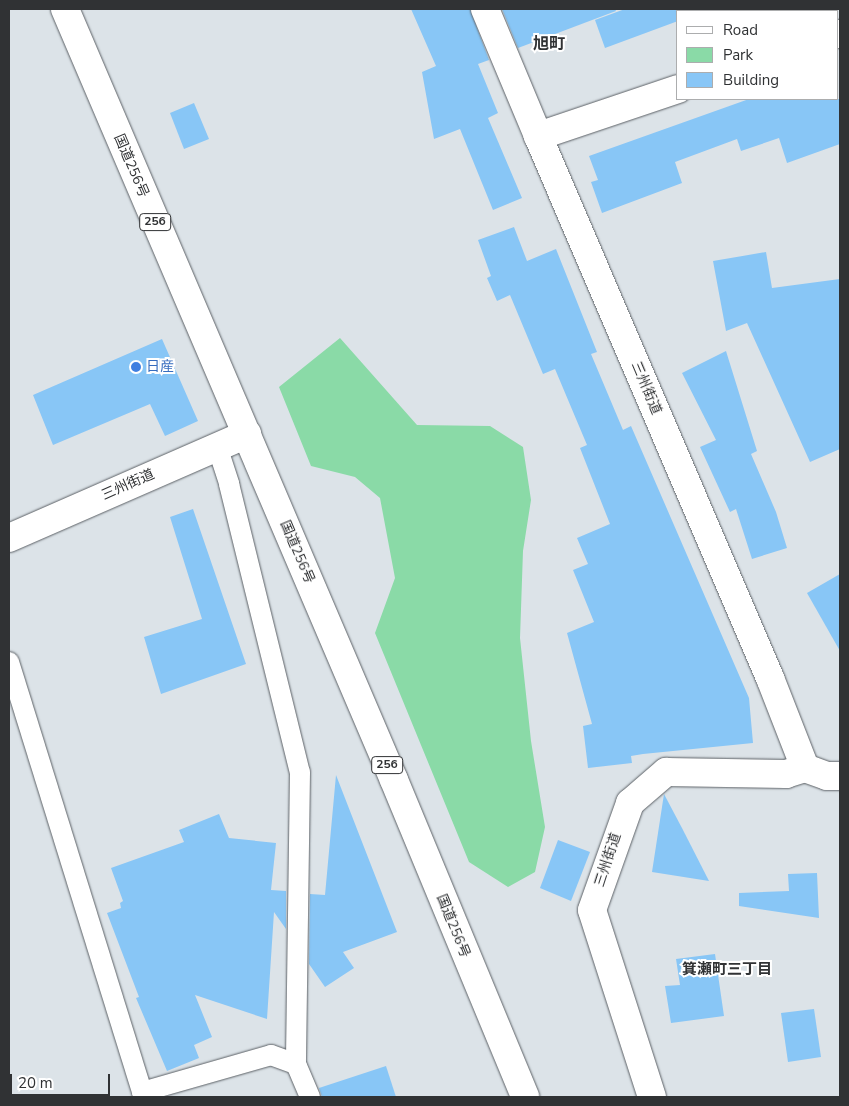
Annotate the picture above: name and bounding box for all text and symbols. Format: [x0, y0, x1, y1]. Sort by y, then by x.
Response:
legend [676, 10, 839, 100]
text: Road [723, 20, 758, 40]
district label: 旭町 [533, 34, 565, 54]
text: Park [723, 45, 753, 65]
text: Building [723, 70, 779, 90]
street label: 国道256号 [110, 132, 152, 200]
road number: 256 [139, 212, 171, 232]
place label: 日産 [146, 359, 174, 375]
street label: 三州街道 [627, 359, 665, 417]
marker: 日産 [130, 361, 142, 373]
street label: 三州街道 [99, 466, 157, 504]
street label: 国道256号 [276, 518, 318, 586]
road number: 256 [371, 756, 403, 774]
street label: 三州街道 [591, 831, 625, 889]
street label: 国道256号 [433, 892, 473, 960]
district label: 箕瀬町三丁目 [682, 961, 772, 979]
scale bar [12, 1064, 112, 1096]
text: 20 m [18, 1073, 53, 1093]

